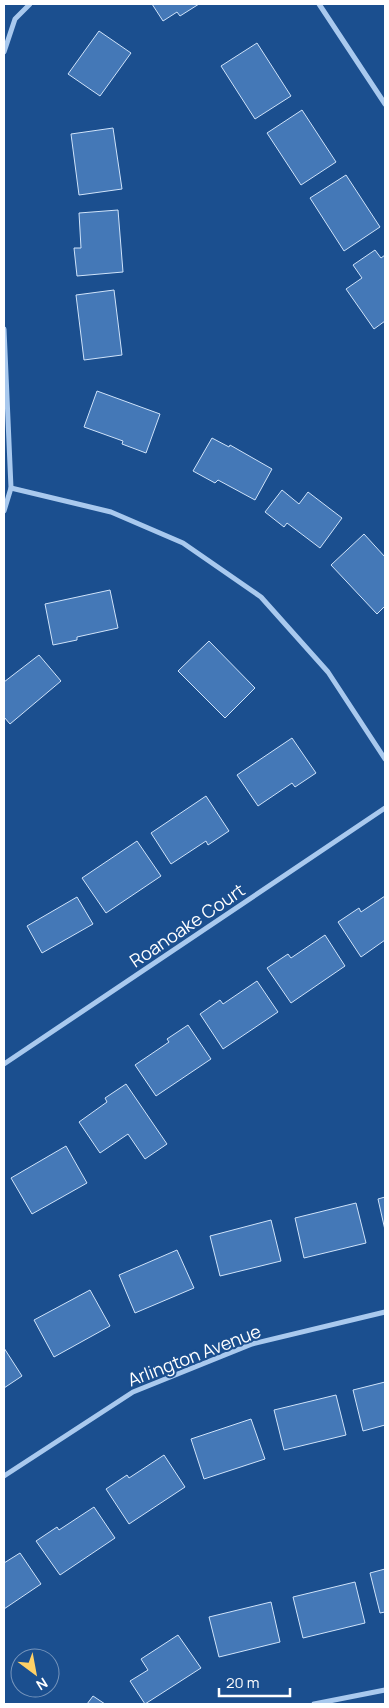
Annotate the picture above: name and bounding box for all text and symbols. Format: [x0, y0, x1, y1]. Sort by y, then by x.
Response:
street label: Roanoake Court [125, 878, 249, 972]
street label: Arlington Avenue [124, 1319, 264, 1391]
north arrow [10, 1648, 60, 1698]
scale bar [219, 1666, 290, 1698]
text: 20 m [226, 1672, 259, 1693]
text: N [33, 1674, 51, 1695]

